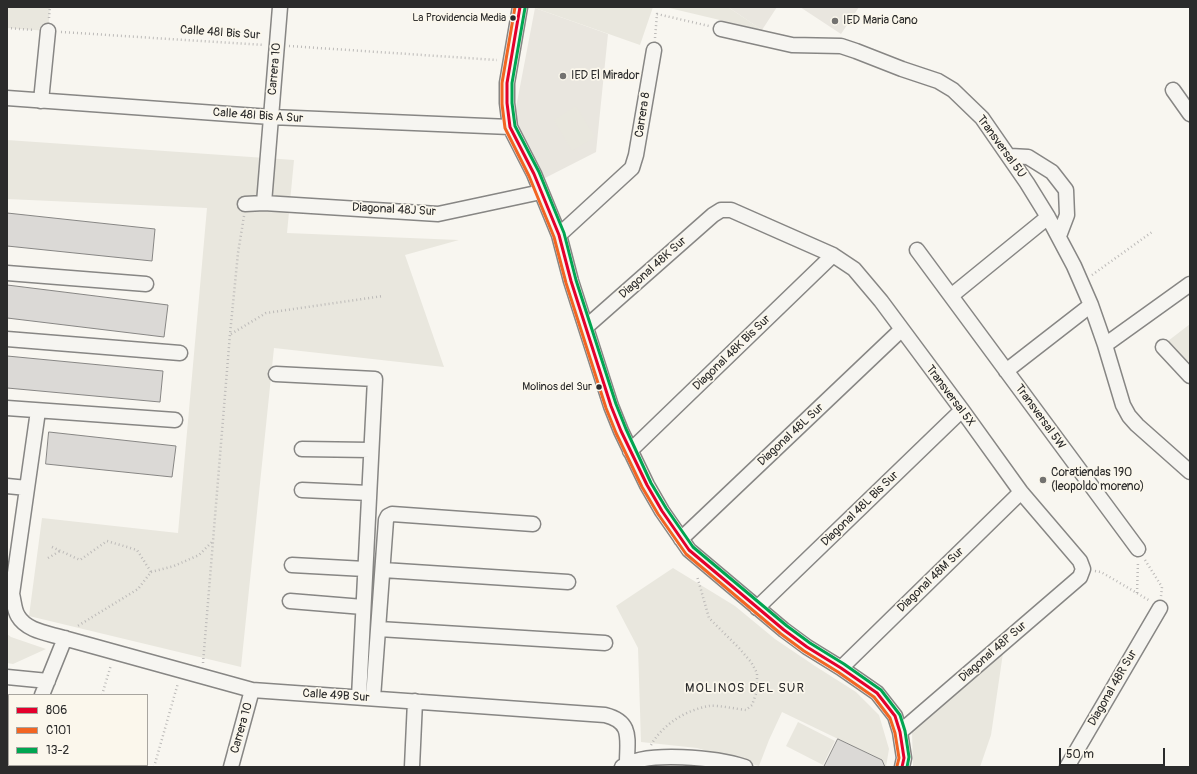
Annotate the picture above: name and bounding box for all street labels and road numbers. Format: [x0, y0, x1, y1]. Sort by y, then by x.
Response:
street label: Calle 48I Bis Sur [179, 23, 261, 43]
street label: Carrera 10 [266, 42, 284, 96]
street label: Carrera 8 [632, 91, 654, 139]
street label: Calle 48I Bis A Sur [212, 106, 304, 126]
street label: Transversal 5U [973, 113, 1029, 181]
street label: Diagonal 48J Sur [352, 201, 436, 219]
street label: Diagonal 48K Sur [616, 234, 690, 302]
street label: Diagonal 48K Bis Sur [690, 312, 774, 394]
street label: Transversal 5X [922, 363, 978, 429]
street label: Transversal 5W [1012, 382, 1068, 452]
street label: Diagonal 48L Sur [755, 401, 827, 469]
street label: Diagonal 48L Bis Sur [818, 468, 902, 550]
street label: Diagonal 48M Sur [895, 545, 967, 615]
street label: Diagonal 48P Sur [956, 619, 1030, 685]
street label: Diagonal 48R Sur [1085, 647, 1141, 729]
street label: Calle 49B Sur [302, 686, 370, 706]
street label: Carrera 10 [228, 701, 256, 755]

